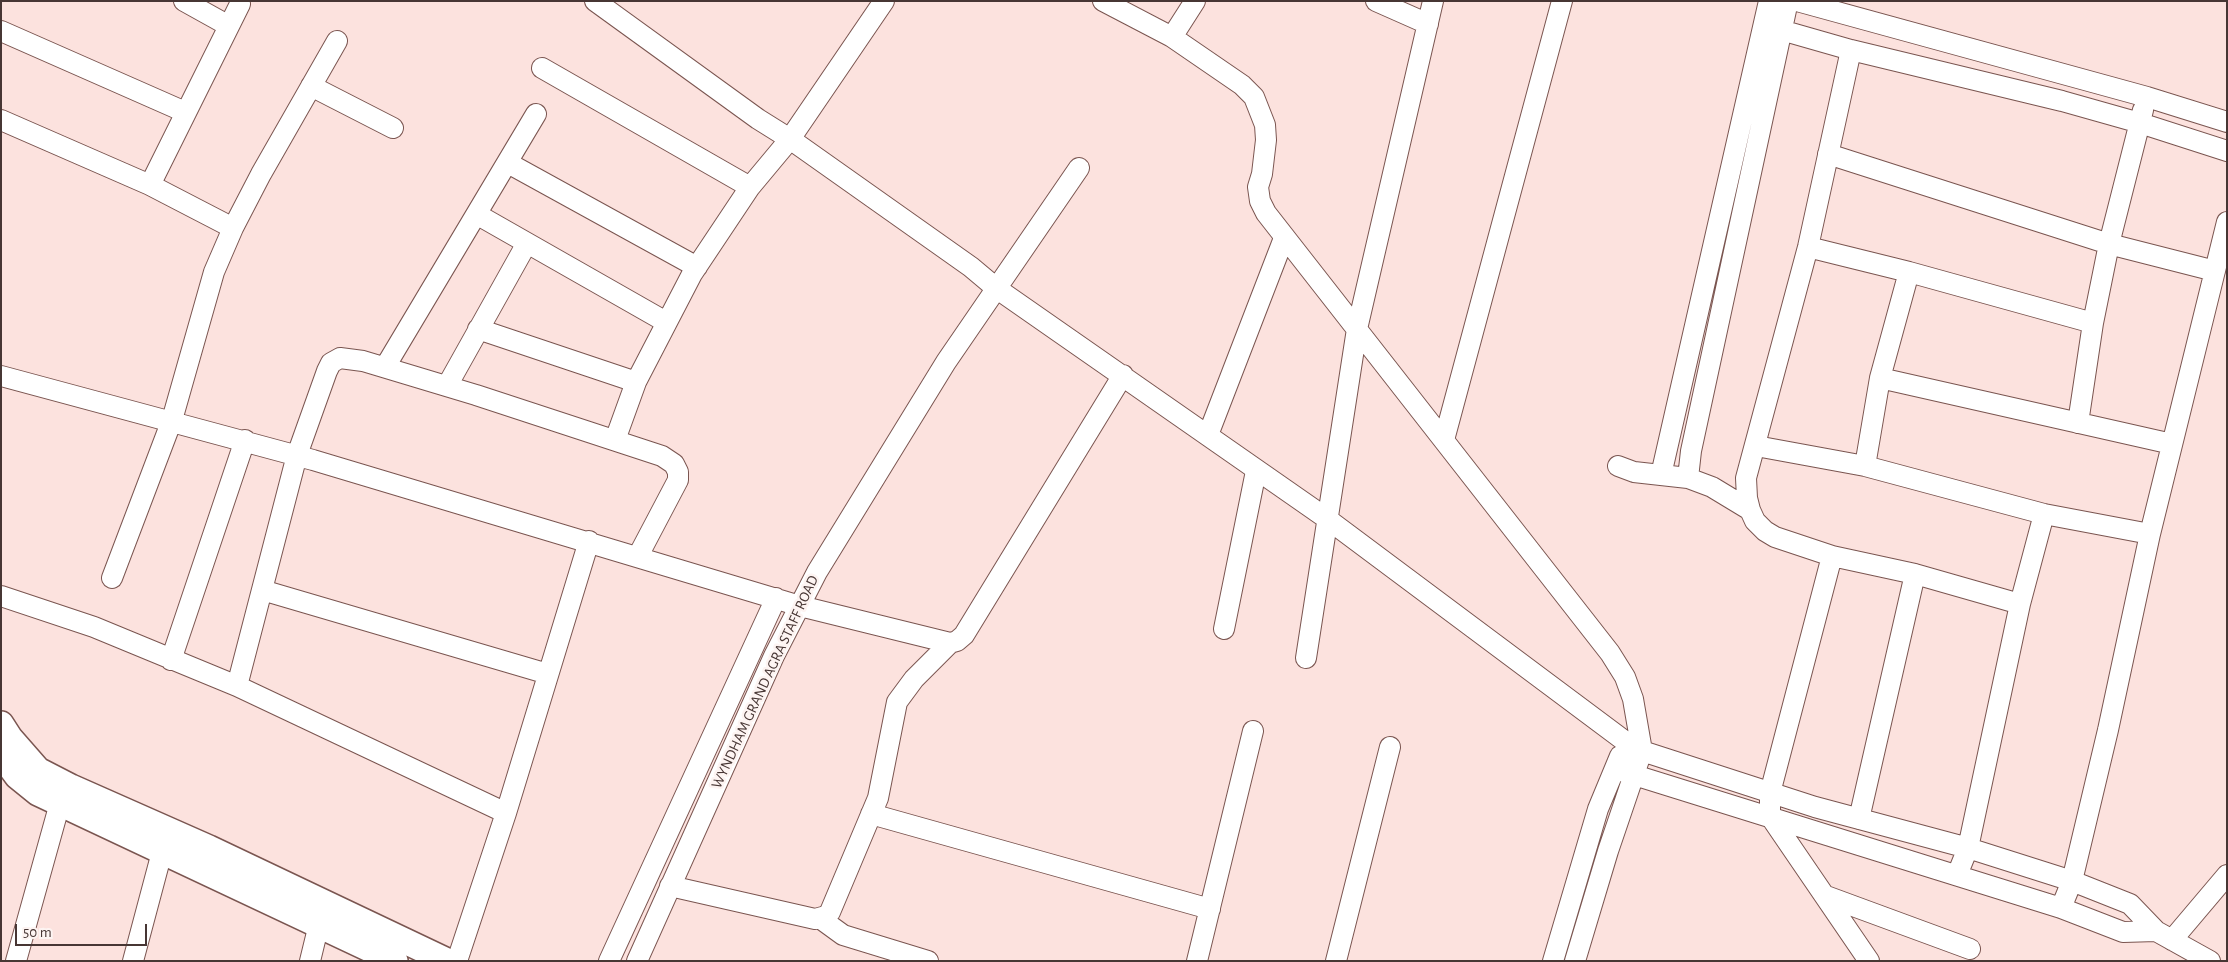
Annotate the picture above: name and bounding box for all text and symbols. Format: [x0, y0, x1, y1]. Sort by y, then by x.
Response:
street label: WYNDHAM GRAND AGRA STAFF ROAD [708, 573, 822, 791]
scale bar [18, 914, 150, 946]
text: 50 m [23, 925, 52, 940]

